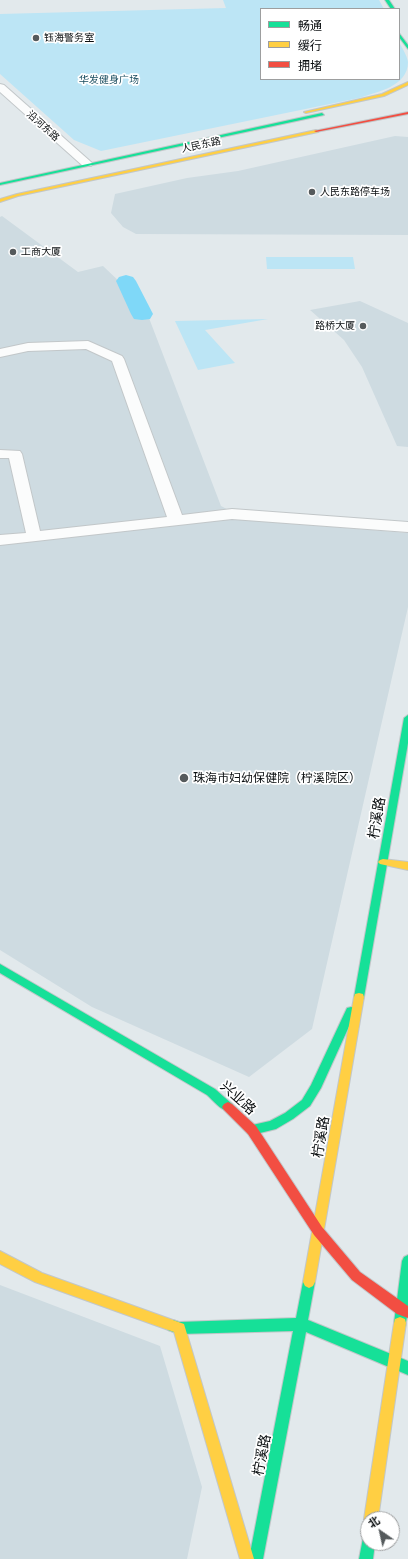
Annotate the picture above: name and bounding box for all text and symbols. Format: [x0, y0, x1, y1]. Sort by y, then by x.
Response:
legend [260, 8, 400, 80]
text: 畅通 [298, 19, 322, 33]
place label: 钰海警务室 [44, 32, 94, 44]
marker: 钰海警务室 [31, 33, 41, 43]
text: 缓行 [298, 39, 322, 53]
text: 拥堵 [298, 59, 322, 73]
park label: 华发健身广场 [79, 74, 139, 86]
street label: 沿河东路 [24, 108, 62, 144]
street label: 人民东路 [180, 135, 222, 155]
place label: 人民东路停车场 [320, 186, 390, 198]
marker: 人民东路停车场 [307, 187, 317, 197]
place label: 工商大厦 [21, 246, 61, 258]
marker: 工商大厦 [8, 247, 18, 257]
place label: 路桥大厦 [315, 320, 355, 332]
marker: 路桥大厦 [358, 321, 368, 331]
place label: 珠海市妇幼保健院（柠溪院区） [193, 771, 361, 785]
marker: 珠海市妇幼保健院（柠溪院区） [178, 772, 190, 784]
street label: 柠溪路 [365, 796, 389, 840]
street label: 兴业路 [217, 1078, 259, 1118]
street label: 柠溪路 [309, 1115, 333, 1159]
street label: 柠溪路 [250, 1433, 274, 1477]
north arrow [360, 1511, 400, 1551]
text: 北 [366, 1514, 382, 1530]

